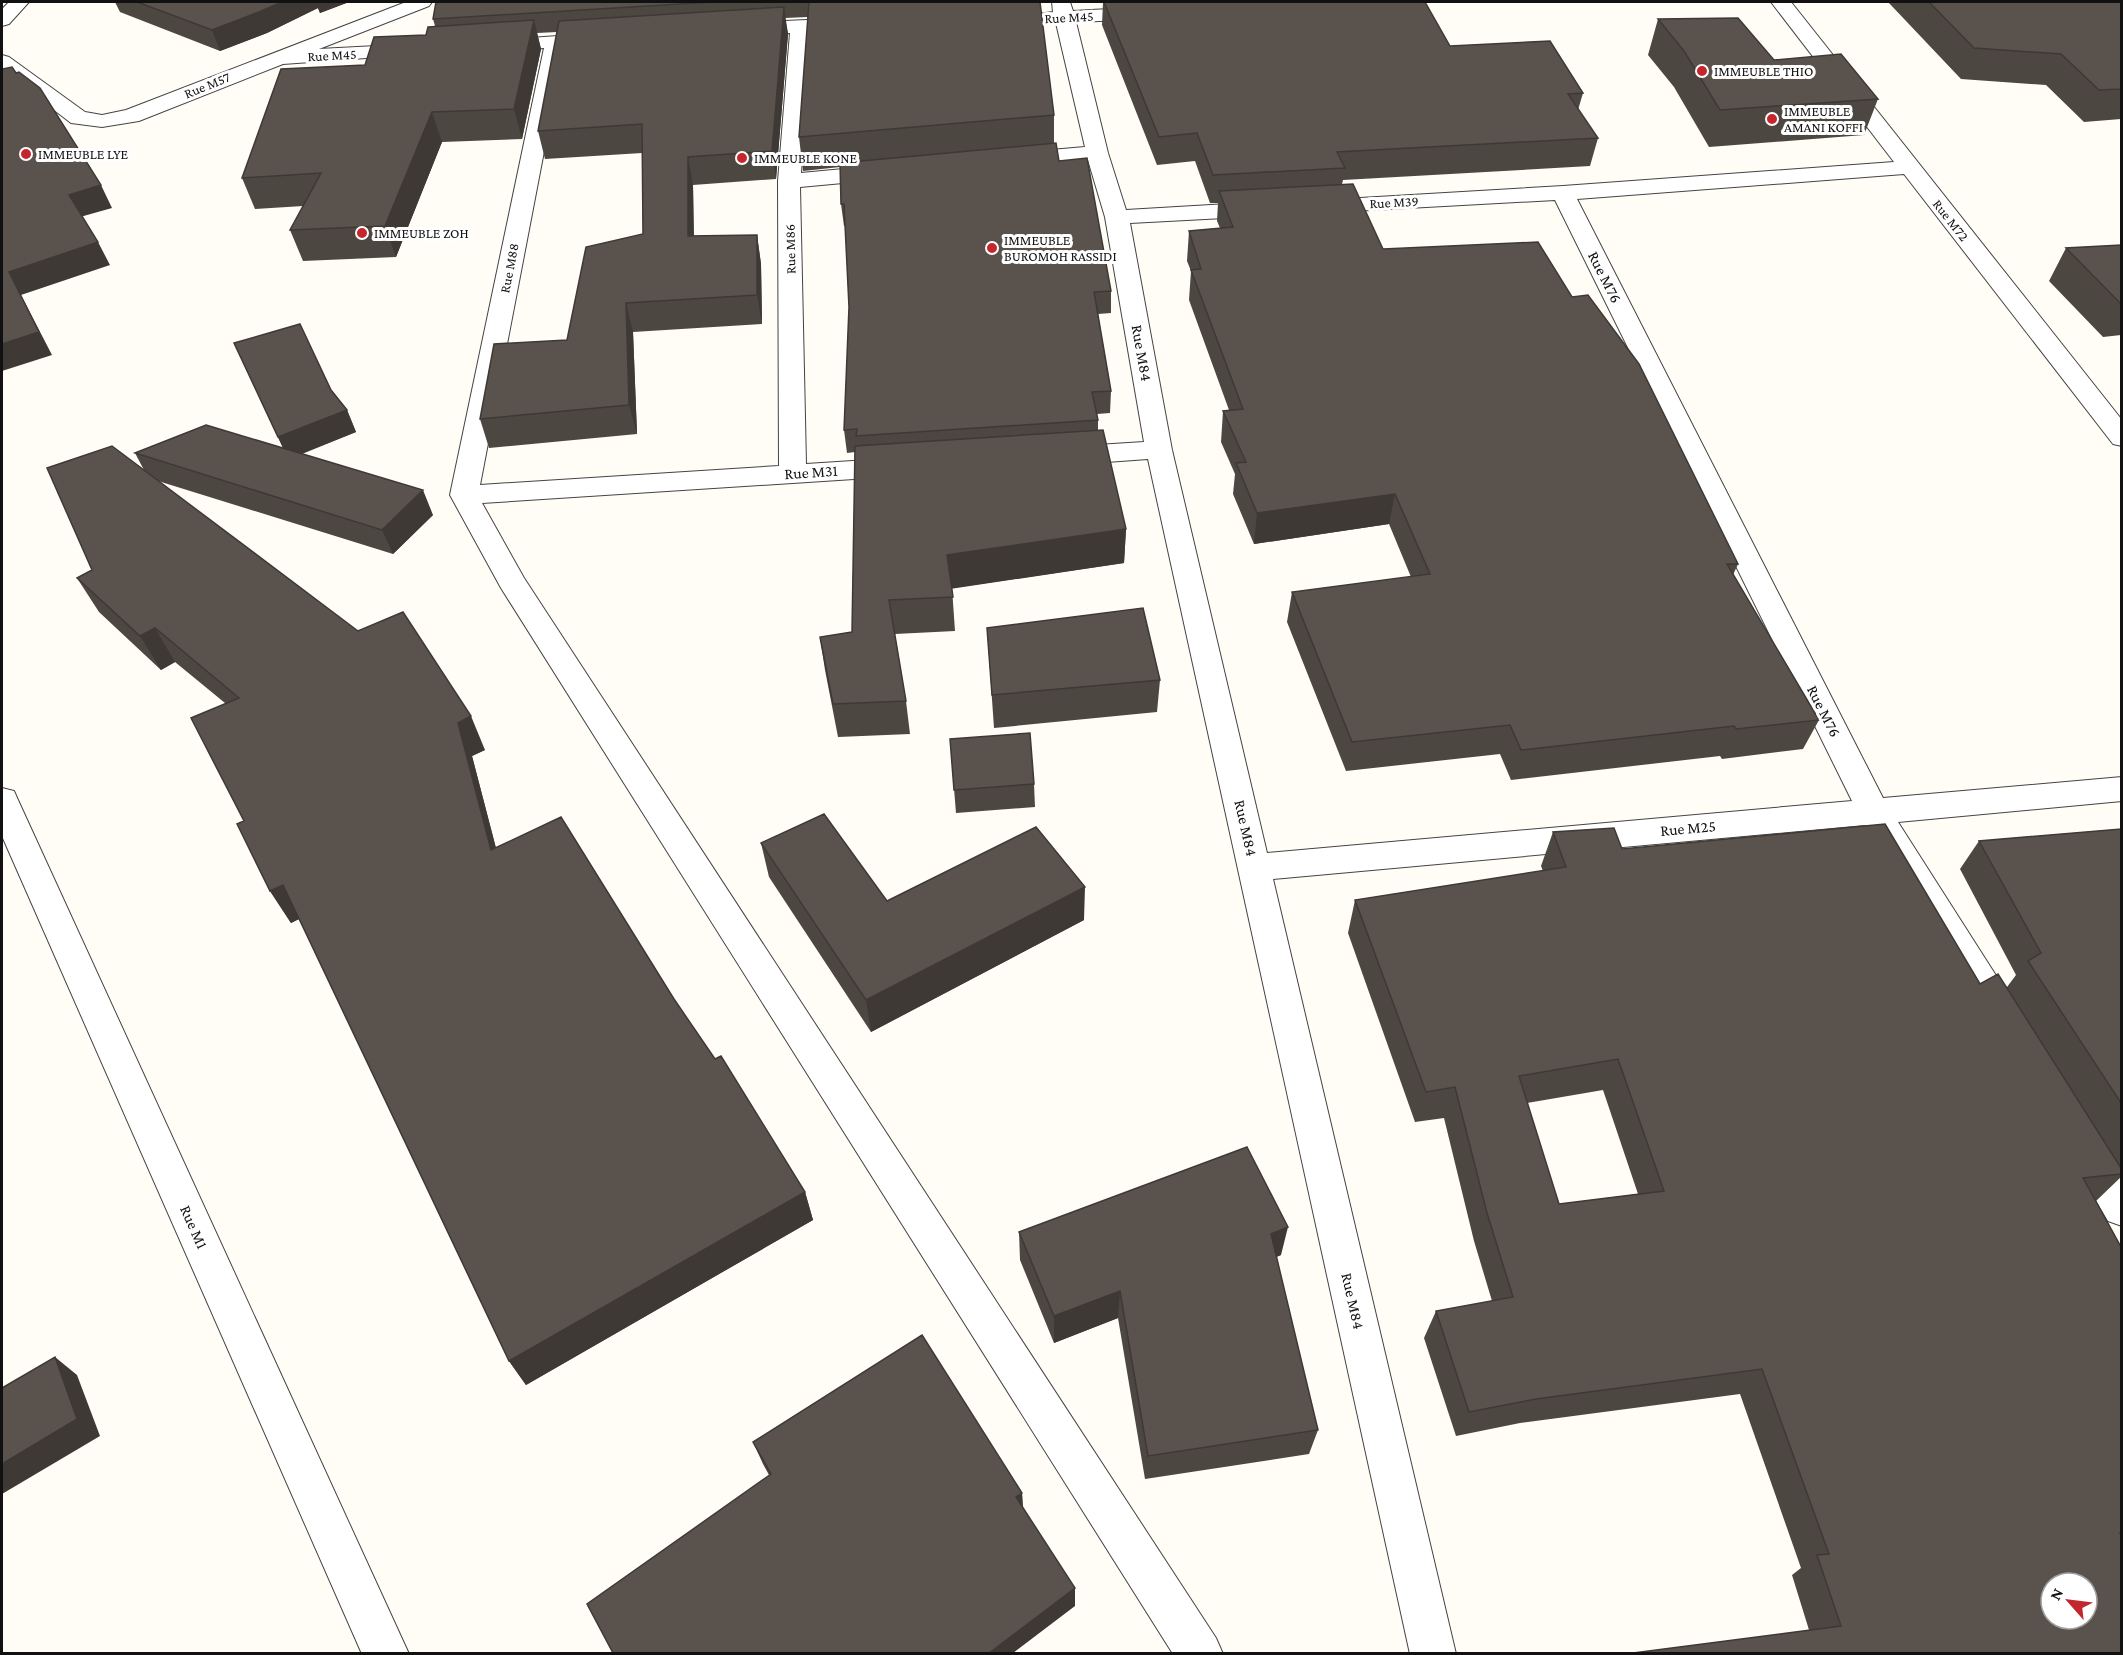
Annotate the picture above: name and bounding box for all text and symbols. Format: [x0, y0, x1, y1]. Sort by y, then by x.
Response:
street label: Rue M45 [1044, 8, 1094, 26]
street label: Rue M45 [307, 46, 357, 64]
place label: IMMEUBLE THIO [1714, 63, 1813, 79]
marker: IMMEUBLE THIO [1695, 64, 1709, 78]
street label: Rue M57 [182, 68, 233, 101]
place label: IMMEUBLE AMANI KOFFI [1784, 103, 1863, 135]
marker: IMMEUBLE AMANI KOFFI [1765, 112, 1779, 126]
place label: IMMEUBLE LYE [38, 146, 129, 162]
marker: IMMEUBLE LYE [19, 147, 33, 161]
place label: IMMEUBLE KONE [754, 150, 857, 166]
marker: IMMEUBLE KONE [735, 151, 749, 165]
street label: Rue M39 [1369, 193, 1419, 211]
street label: Rue M72 [1930, 196, 1972, 244]
street label: Rue M86 [782, 224, 798, 274]
place label: IMMEUBLE ZOH [374, 225, 469, 241]
marker: IMMEUBLE ZOH [355, 226, 369, 240]
place label: IMMEUBLE BUROMOH RASSIDI [1004, 232, 1117, 264]
marker: IMMEUBLE BUROMOH RASSIDI [985, 241, 999, 255]
street label: Rue M88 [496, 242, 522, 294]
street label: Rue M76 [1585, 248, 1625, 306]
street label: Rue M84 [1129, 323, 1155, 383]
street label: Rue M31 [784, 462, 838, 482]
street label: Rue M76 [1804, 682, 1844, 740]
street label: Rue M84 [1231, 798, 1261, 858]
street label: Rue M25 [1660, 817, 1716, 839]
street label: Rue M1 [177, 1203, 211, 1251]
street label: Rue M84 [1338, 1271, 1368, 1331]
north arrow [2039, 1571, 2099, 1631]
text: N [2046, 1585, 2066, 1603]

